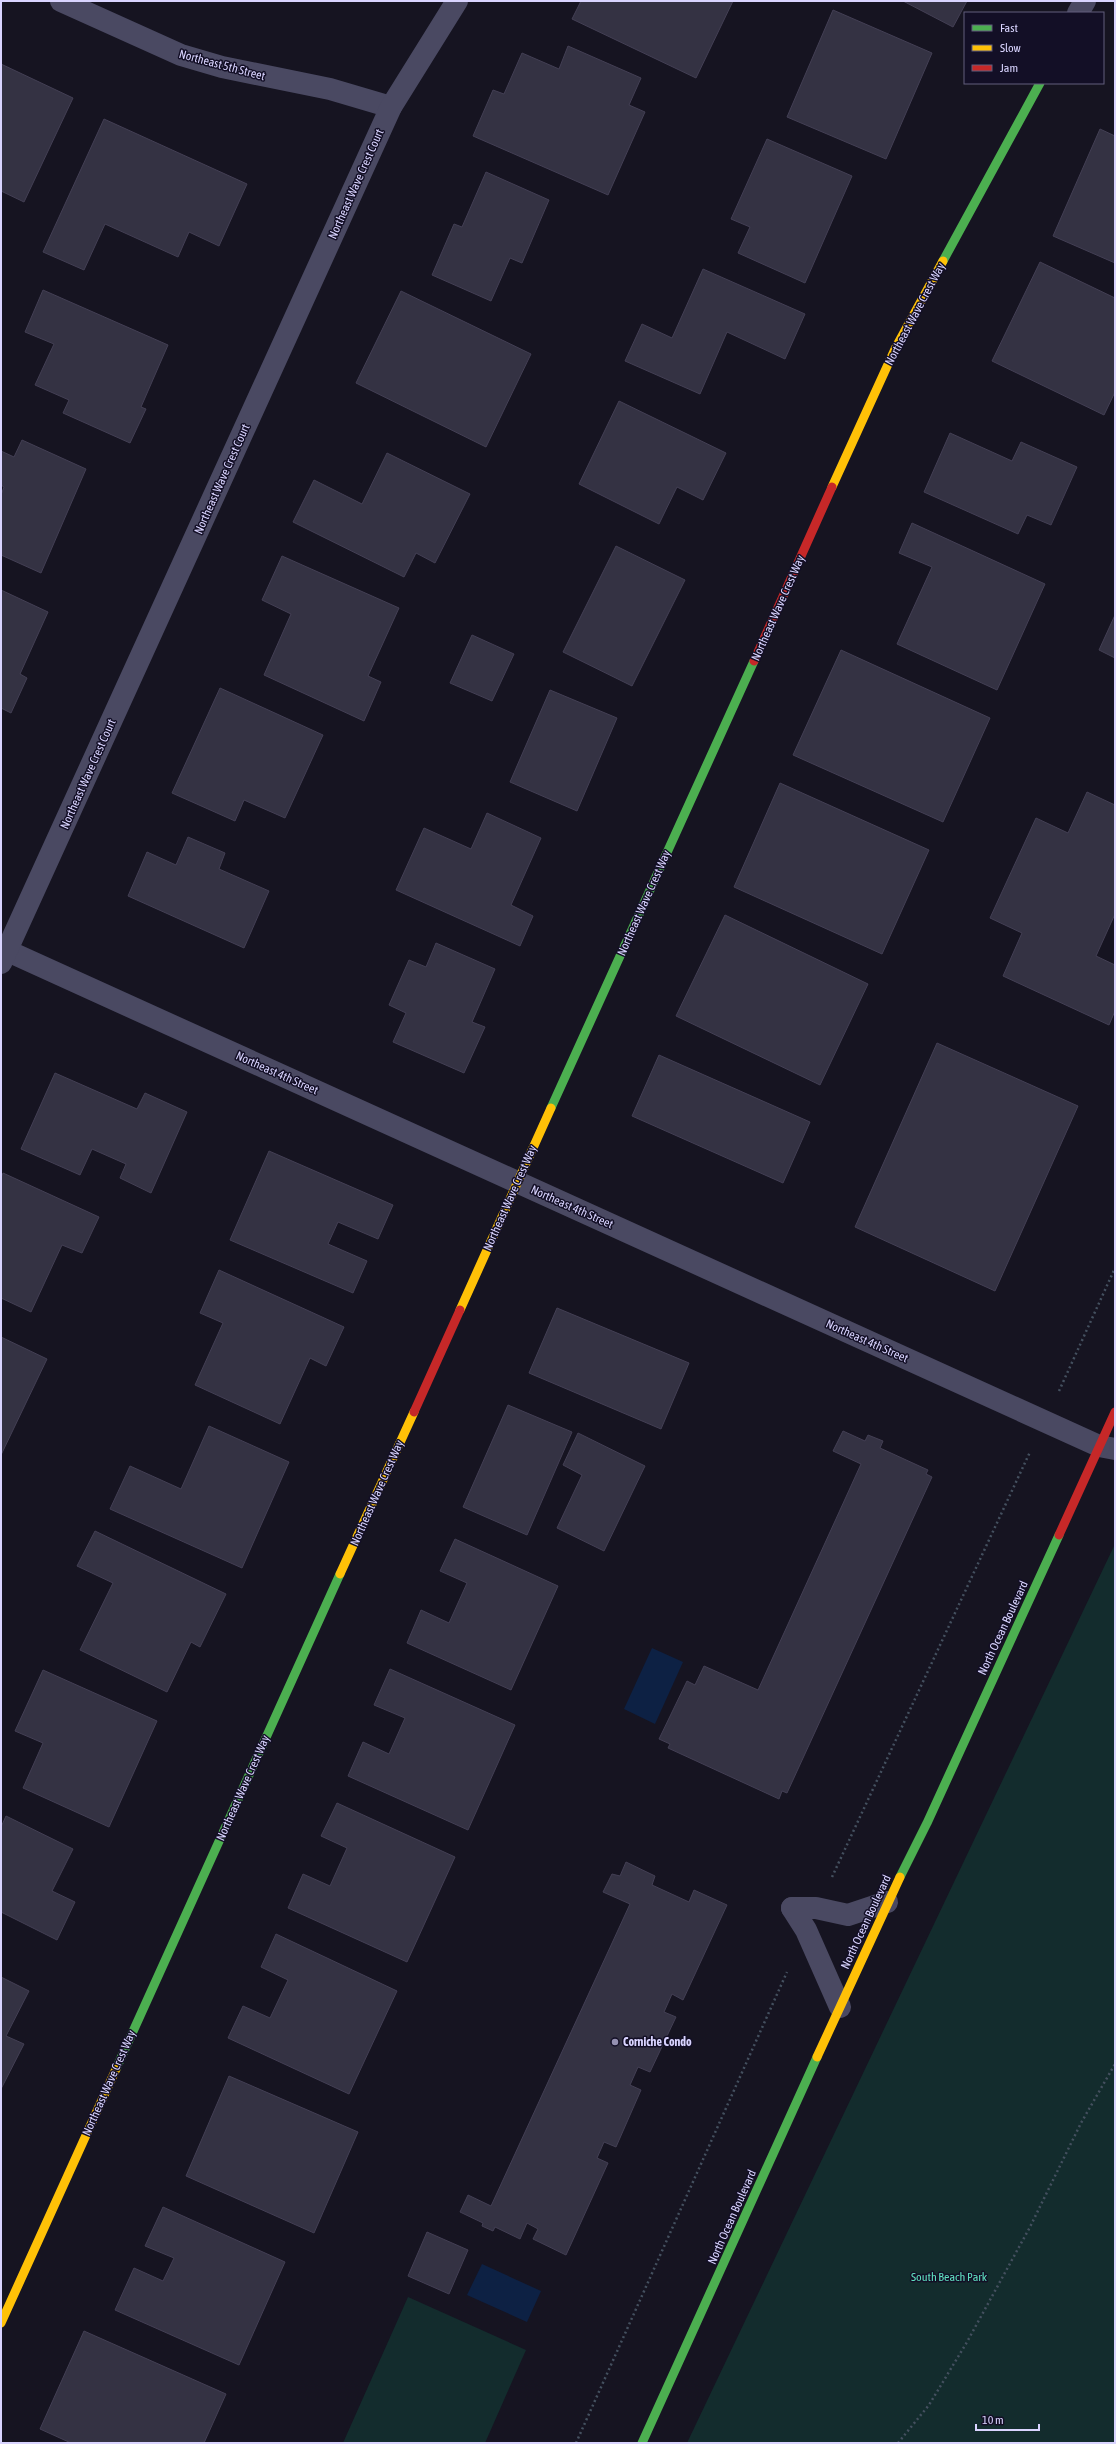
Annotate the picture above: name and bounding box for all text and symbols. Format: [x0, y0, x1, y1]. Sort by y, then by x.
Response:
legend [964, 12, 1104, 84]
text: Fast [1000, 21, 1018, 35]
text: Slow [1000, 41, 1021, 55]
street label: Northeast 5th Street [177, 47, 267, 83]
text: Jam [1000, 61, 1018, 75]
street label: Northeast Wave Crest Court [325, 126, 387, 241]
street label: Northeast Wave Crest Way [882, 260, 948, 368]
street label: Northeast Wave Crest Court [191, 421, 253, 536]
street label: Northeast Wave Crest Way [748, 553, 808, 663]
street label: Northeast Wave Crest Court [57, 716, 119, 831]
street label: Northeast Wave Crest Way [614, 848, 674, 958]
street label: Northeast 4th Street [234, 1049, 321, 1098]
street label: Northeast Wave Crest Way [480, 1143, 540, 1253]
street label: Northeast 4th Street [529, 1183, 616, 1232]
street label: Northeast 4th Street [824, 1317, 911, 1366]
street label: Northeast Wave Crest Way [347, 1438, 407, 1548]
street label: North Ocean Boulevard [975, 1579, 1031, 1677]
street label: Northeast Wave Crest Way [213, 1733, 273, 1843]
street label: North Ocean Boulevard [838, 1873, 894, 1971]
street label: Northeast Wave Crest Way [79, 2028, 139, 2138]
place label: Corniche Condo [623, 2035, 692, 2049]
marker: Corniche Condo [610, 2037, 620, 2047]
street label: North Ocean Boulevard [705, 2167, 759, 2267]
park label: South Beach Park [911, 2270, 988, 2284]
scale bar [976, 2406, 1039, 2432]
text: 10 m [982, 2413, 1004, 2427]

